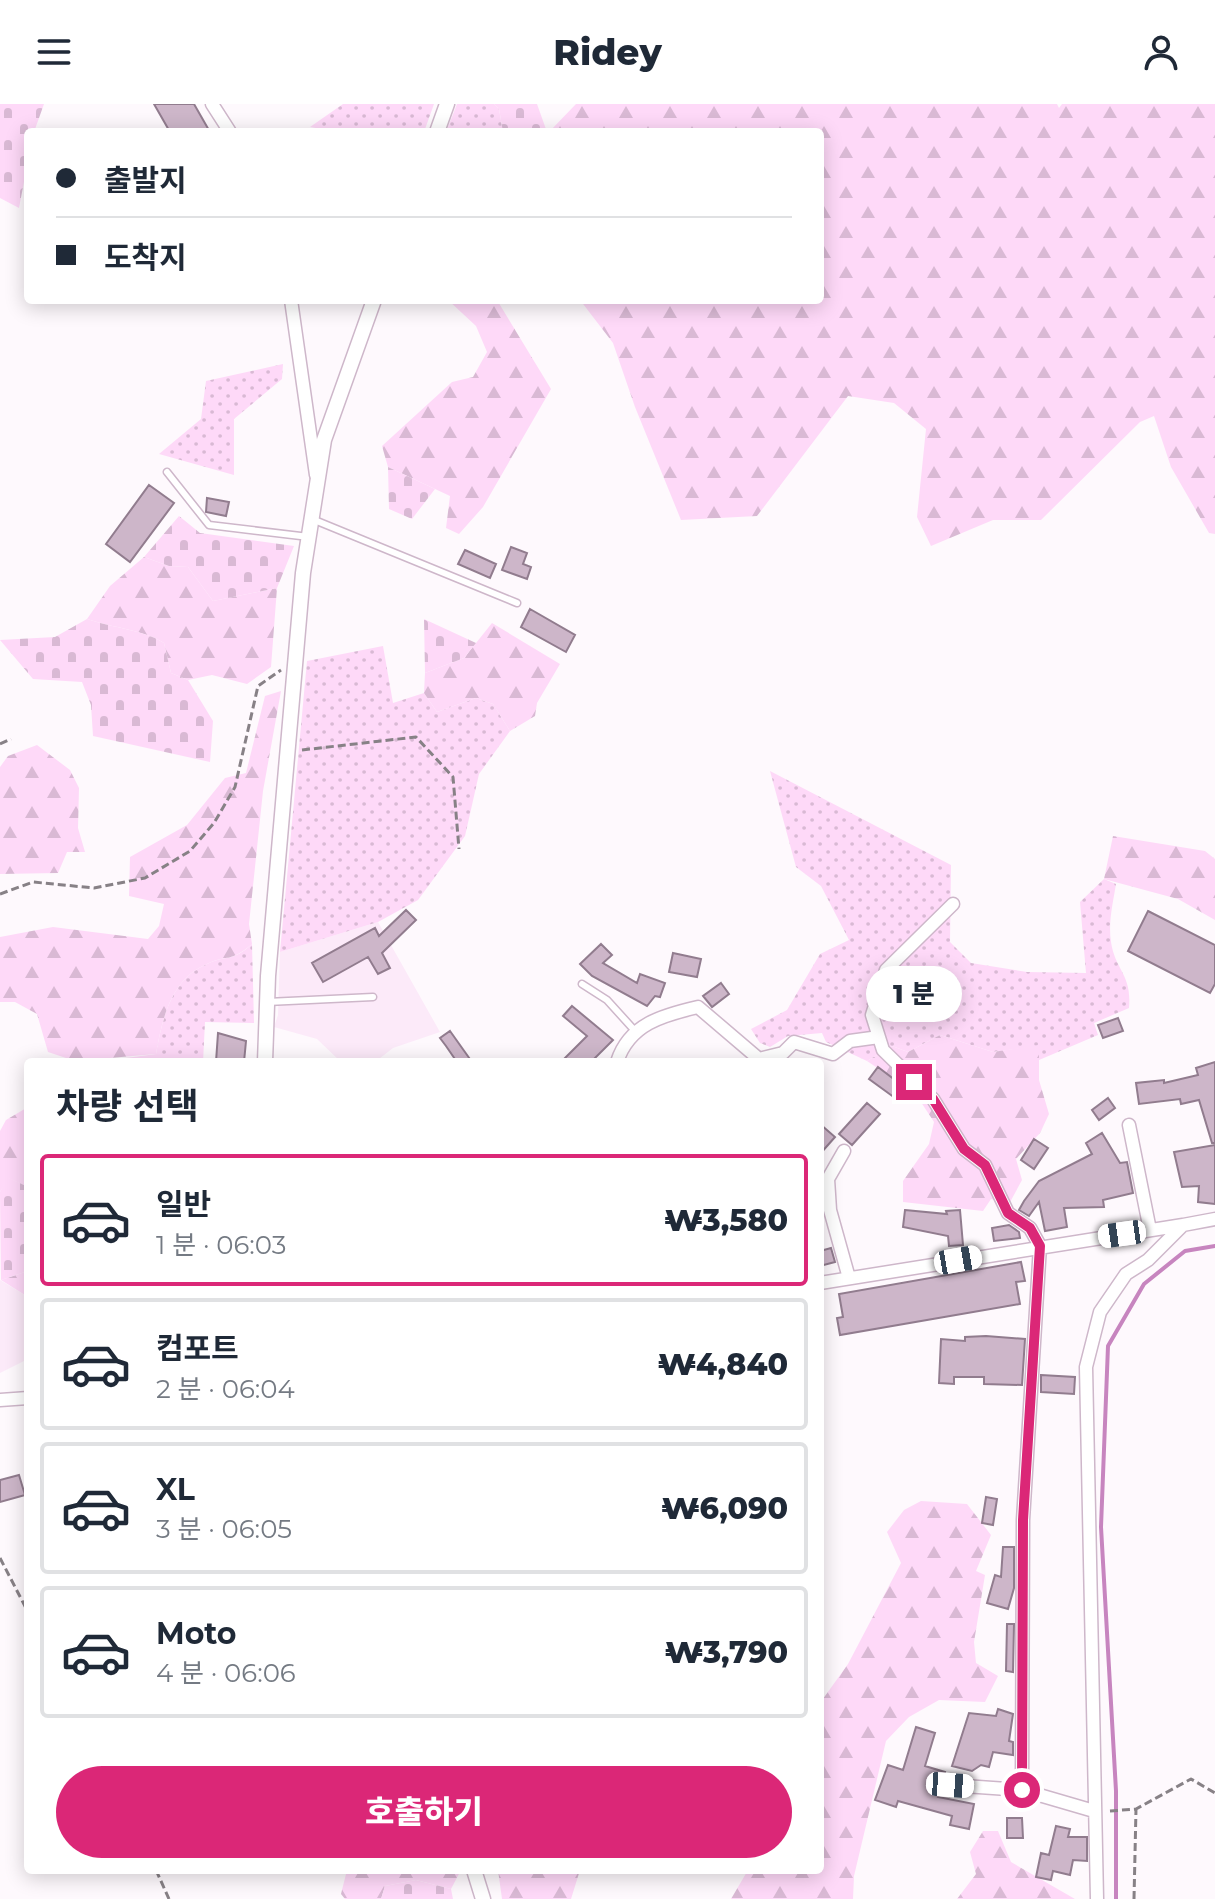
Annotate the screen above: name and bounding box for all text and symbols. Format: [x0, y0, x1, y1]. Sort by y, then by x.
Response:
icon: menu [32, 30, 76, 74]
text: Ridey [553, 30, 662, 74]
icon: person [1139, 30, 1183, 74]
text: 출발지 [104, 162, 187, 199]
text: 도착지 [104, 239, 187, 276]
callout: 1 분 [866, 966, 962, 1022]
text: 1 분 [893, 978, 935, 1010]
route end [896, 1064, 932, 1100]
text: 차량 선택 [56, 1084, 199, 1128]
icon: car [60, 1184, 132, 1256]
text: 일반 [156, 1186, 211, 1223]
text: ₩3,580 [664, 1202, 788, 1239]
car [1097, 1219, 1147, 1249]
text: 1 분 · 06:03 [156, 1229, 286, 1261]
car [932, 1244, 984, 1276]
icon: car [60, 1328, 132, 1400]
text: 컴포트 [156, 1330, 239, 1367]
text: ₩4,840 [658, 1346, 788, 1383]
text: 2 분 · 06:04 [156, 1373, 295, 1405]
text: XL [156, 1471, 195, 1508]
icon: car [60, 1472, 132, 1544]
text: ₩6,090 [661, 1490, 788, 1527]
text: 3 분 · 06:05 [156, 1513, 292, 1545]
text: Moto [156, 1615, 237, 1652]
icon: car [60, 1616, 132, 1688]
text: ₩3,790 [665, 1634, 788, 1671]
text: 4 분 · 06:06 [156, 1657, 296, 1689]
button: 호출하기 [56, 1766, 792, 1858]
car [925, 1771, 975, 1799]
route start [1004, 1772, 1040, 1808]

